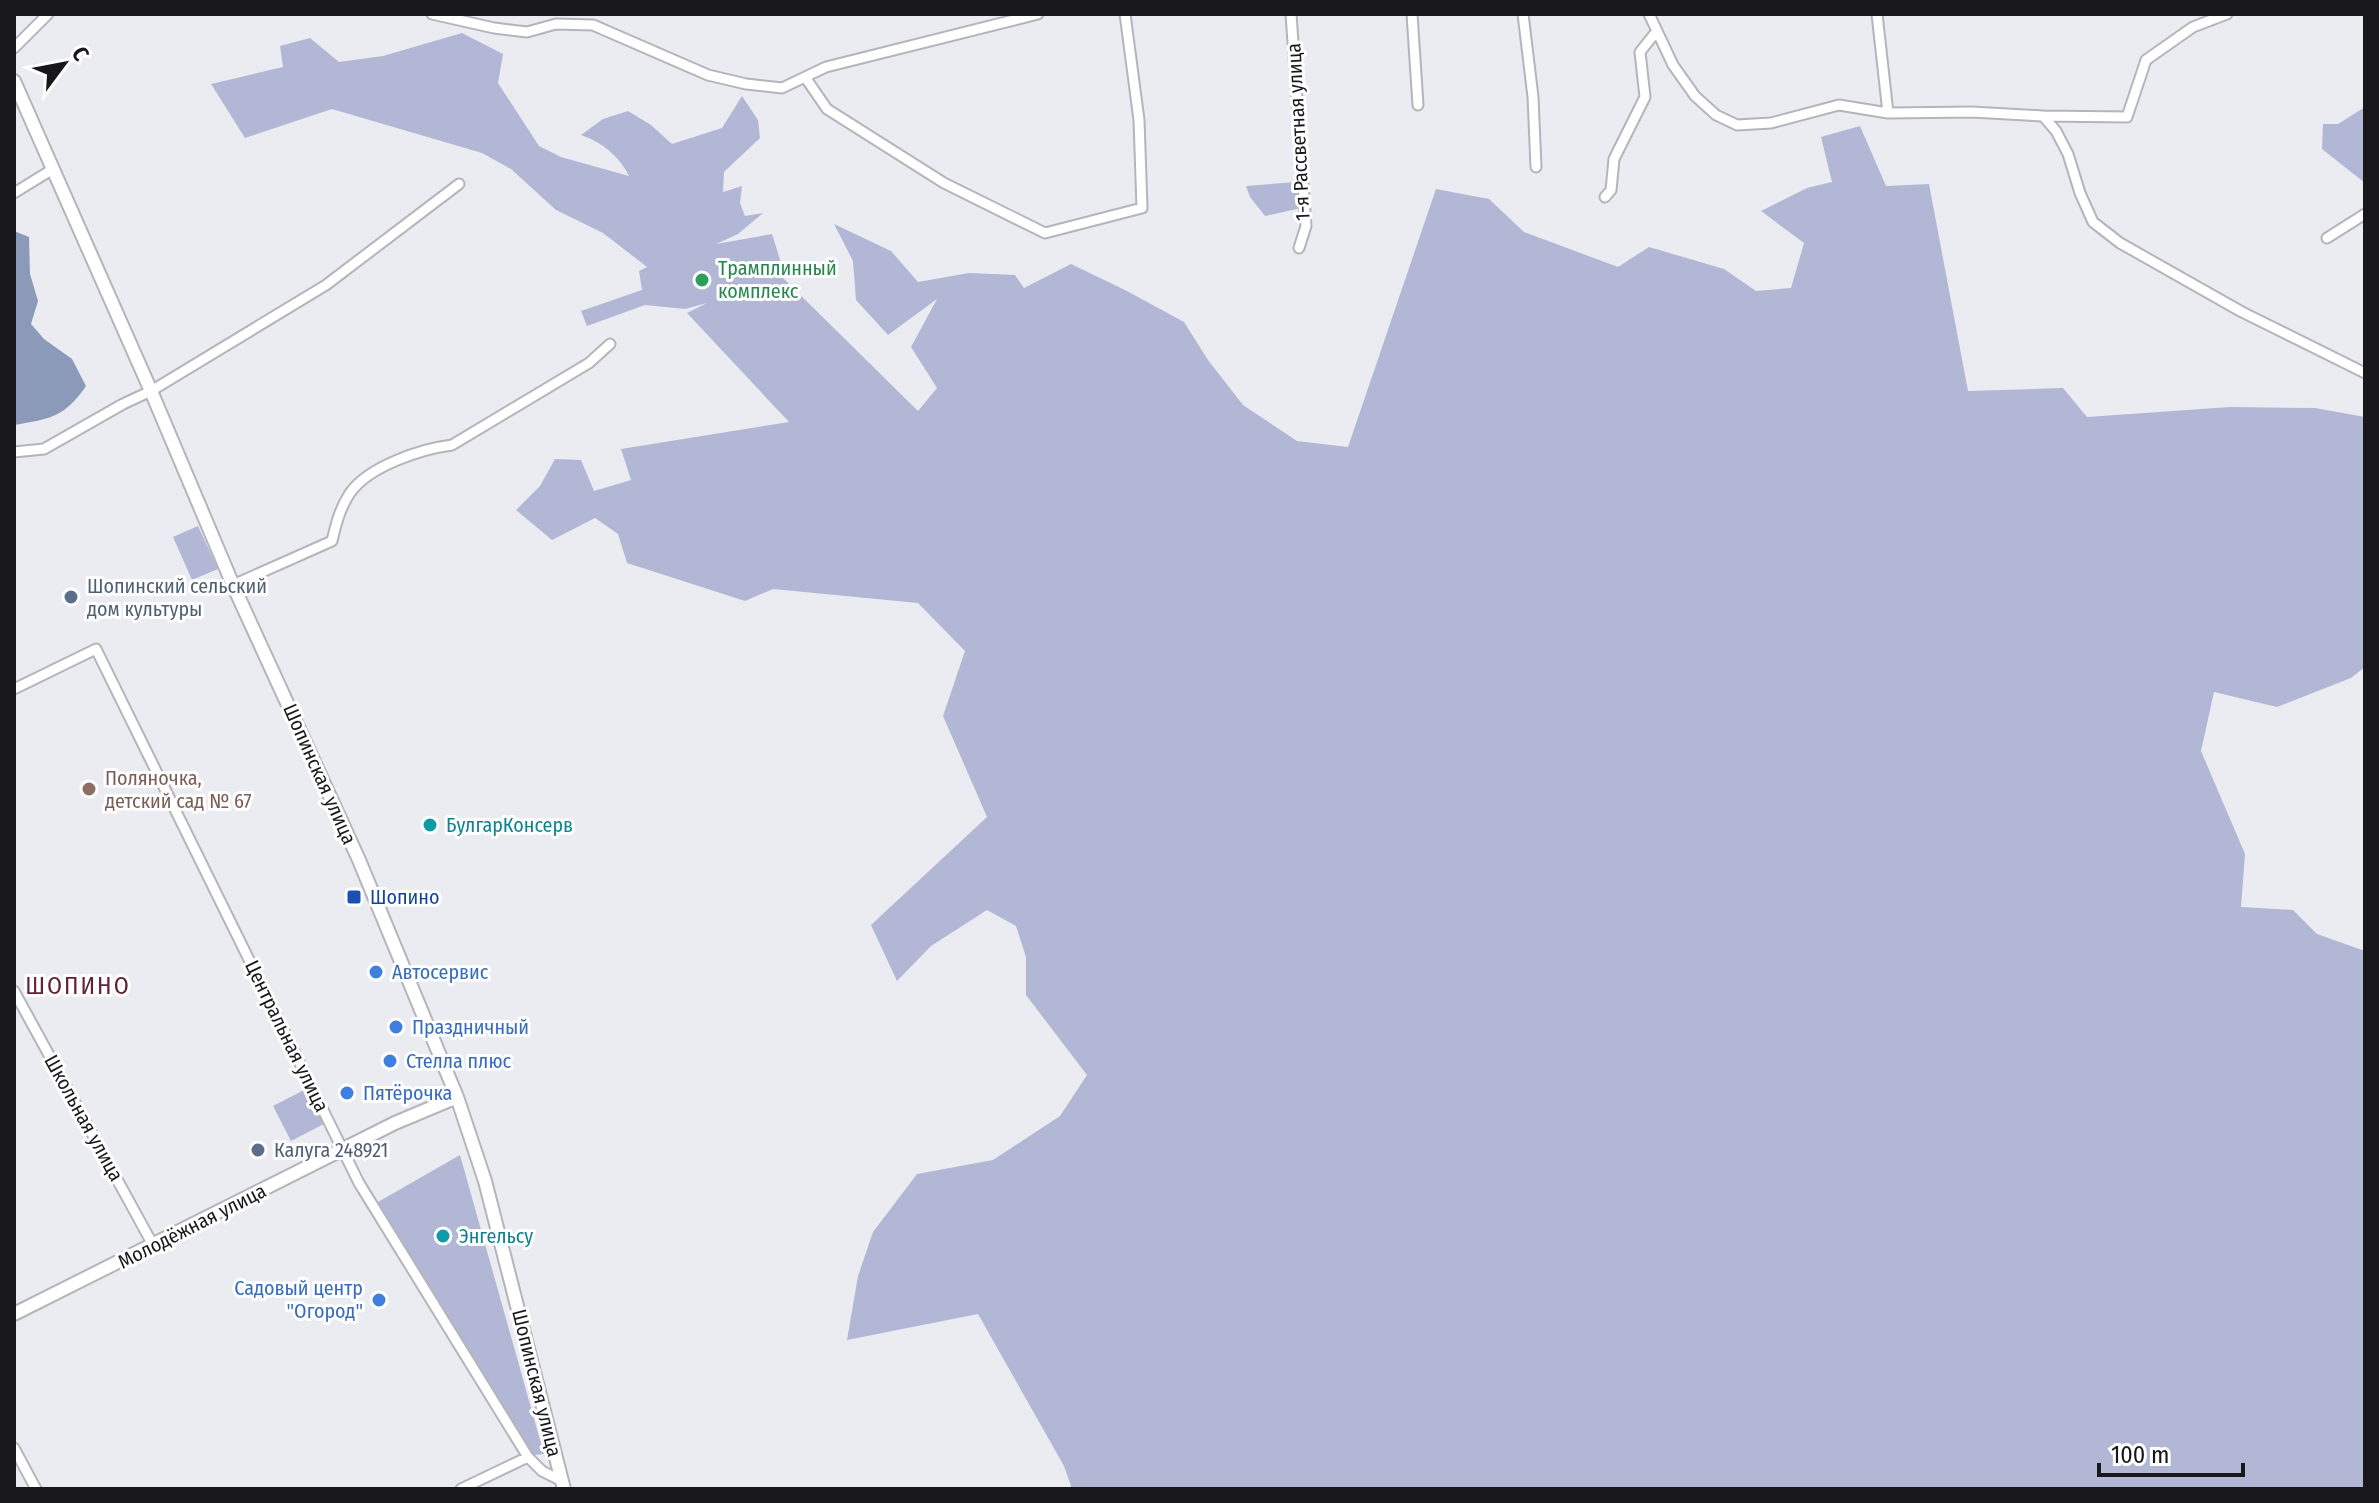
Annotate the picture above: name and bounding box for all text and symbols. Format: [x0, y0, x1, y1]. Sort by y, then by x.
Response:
north arrow [24, 24, 104, 104]
text: С [66, 42, 95, 66]
street label: 1-я Рассветная улица [1281, 42, 1315, 222]
place label: Трамплинный комплекс [718, 256, 837, 303]
marker: Трамплинный комплекс [693, 271, 711, 289]
place label: Шопинский сельский дом культуры [87, 574, 267, 621]
marker: Шопинский сельский дом культуры [62, 588, 80, 606]
street label: Шопинская улица [278, 700, 362, 848]
place label: Поляночка, детский сад № 67 [105, 766, 252, 813]
marker: Поляночка, детский сад № 67 [80, 780, 98, 798]
place label: БулгарКонсерв [446, 813, 573, 837]
marker: БулгарКонсерв [421, 816, 439, 834]
place label: Шопино [370, 885, 440, 909]
marker: Шопино [345, 888, 363, 906]
street label: Центральная улица [240, 956, 334, 1116]
place label: Автосервис [392, 960, 489, 984]
marker: Автосервис [367, 963, 385, 981]
district label: ШОПИНО [25, 972, 131, 1000]
place label: Праздничный [412, 1015, 529, 1039]
marker: Праздничный [387, 1018, 405, 1036]
place label: Стелла плюс [406, 1049, 512, 1073]
street label: Школьная улица [39, 1051, 129, 1185]
marker: Стелла плюс [381, 1052, 399, 1070]
place label: Пятёрочка [363, 1081, 452, 1105]
marker: Пятёрочка [338, 1084, 356, 1102]
place label: Калуга 248921 [274, 1138, 388, 1162]
marker: Калуга 248921 [249, 1141, 267, 1159]
street label: Молодёжная улица [114, 1178, 270, 1274]
place label: Энгельсу [459, 1224, 533, 1248]
marker: Энгельсу [434, 1227, 452, 1245]
place label: Садовый центр "Огород" [234, 1276, 363, 1323]
marker: Садовый центр "Огород" [370, 1291, 388, 1309]
street label: Шопинская улица [507, 1307, 567, 1459]
scale bar [2099, 1427, 2243, 1477]
text: 100 m [2111, 1441, 2169, 1469]

